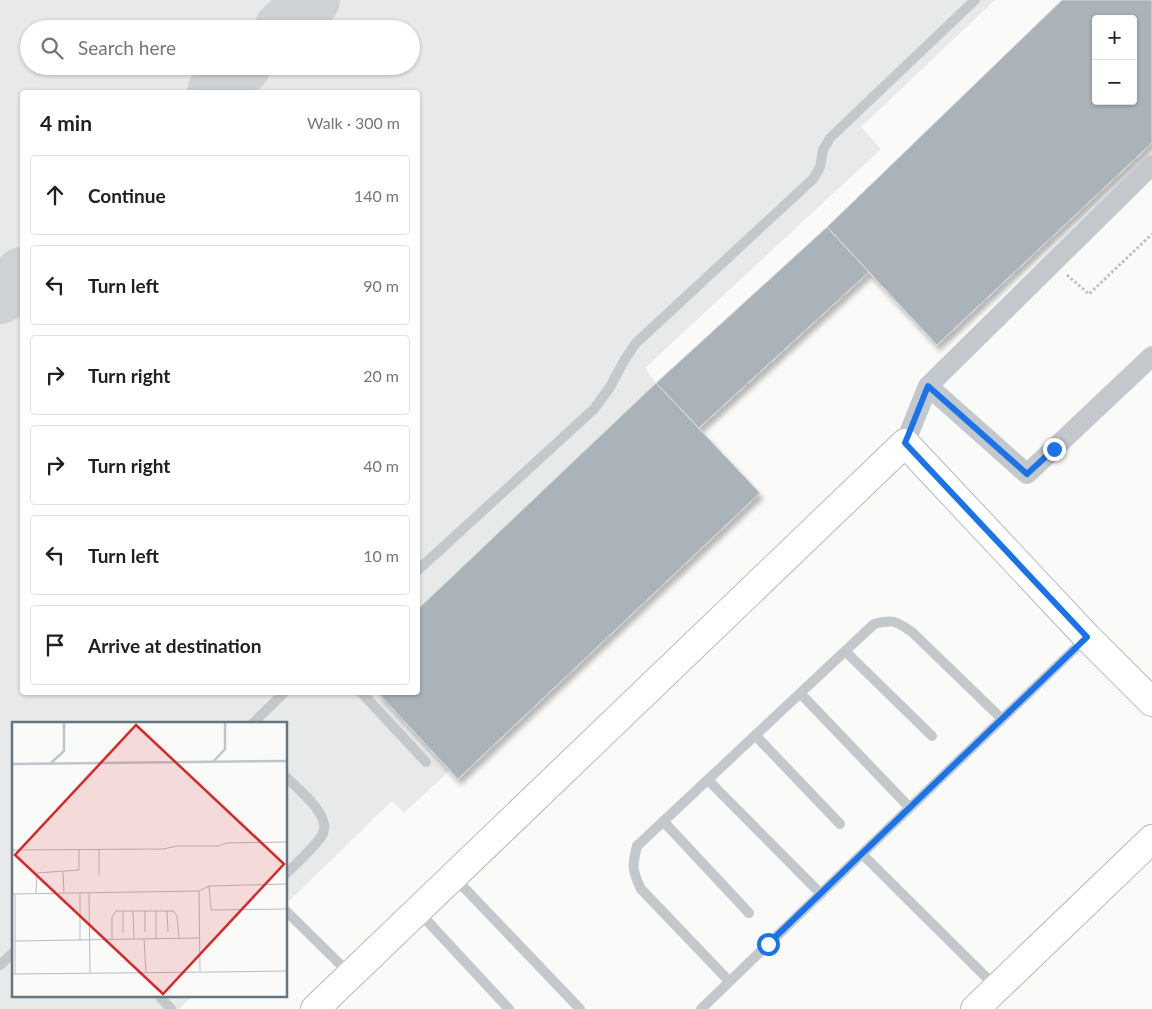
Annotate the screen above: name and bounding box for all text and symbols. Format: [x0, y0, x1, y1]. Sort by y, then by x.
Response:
map controls [1092, 15, 1137, 105]
button: + [1092, 15, 1137, 60]
search box [20, 20, 420, 75]
icon: search [38, 34, 66, 62]
text: Search here [78, 36, 176, 59]
button: − [1092, 60, 1137, 105]
text: 4 min [40, 110, 92, 135]
text: Walk · 300 m [307, 113, 400, 132]
icon: ahead [41, 181, 69, 209]
text: Continue [88, 184, 166, 207]
text: 140 m [354, 186, 399, 205]
icon: left [41, 271, 69, 299]
text: Turn left [88, 274, 159, 297]
text: 90 m [363, 276, 399, 295]
icon: right [41, 361, 69, 389]
text: Turn right [88, 364, 170, 387]
text: 20 m [363, 366, 399, 385]
route end [1043, 438, 1066, 461]
icon: right [41, 451, 69, 479]
text: Turn right [88, 454, 170, 477]
text: 40 m [363, 456, 399, 475]
icon: left [41, 541, 69, 569]
text: Turn left [88, 544, 159, 567]
text: 10 m [363, 546, 399, 565]
icon: arrive [41, 631, 69, 659]
text: Arrive at destination [88, 634, 261, 657]
inset map [12, 722, 288, 996]
route start [757, 933, 780, 956]

